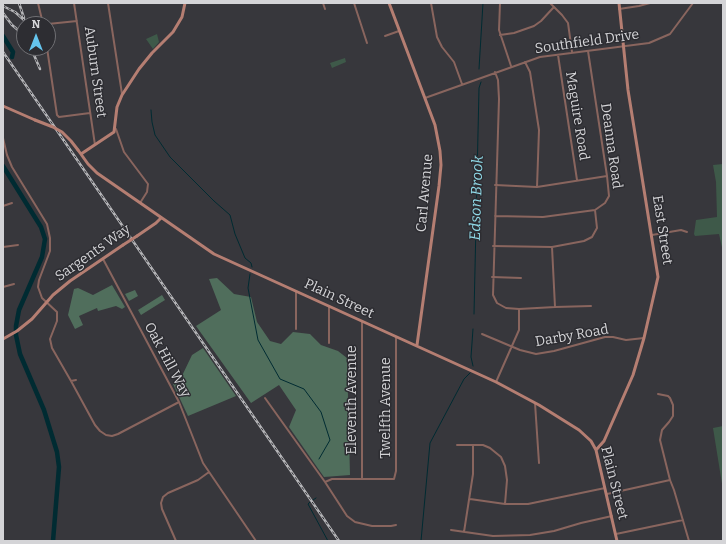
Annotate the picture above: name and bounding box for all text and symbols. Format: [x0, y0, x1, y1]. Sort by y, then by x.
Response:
north arrow [16, 16, 56, 56]
text: N [32, 18, 40, 31]
street label: Auburn Street [80, 25, 110, 119]
street label: Southfield Drive [534, 26, 640, 58]
street label: Maguire Road [562, 70, 592, 162]
street label: Deanna Road [597, 102, 625, 190]
street label: Carl Avenue [413, 153, 437, 233]
water label: Edson Brook [467, 155, 487, 241]
street label: East Street [648, 194, 676, 266]
street label: Sargents Way [52, 221, 134, 285]
street label: Plain Street [301, 276, 377, 322]
street label: Oak Hill Way [140, 320, 194, 400]
street label: Darby Road [534, 321, 610, 351]
street label: Eleventh Avenue [344, 345, 360, 455]
street label: Twelfth Avenue [378, 357, 394, 459]
street label: Plain Street [597, 445, 631, 521]

